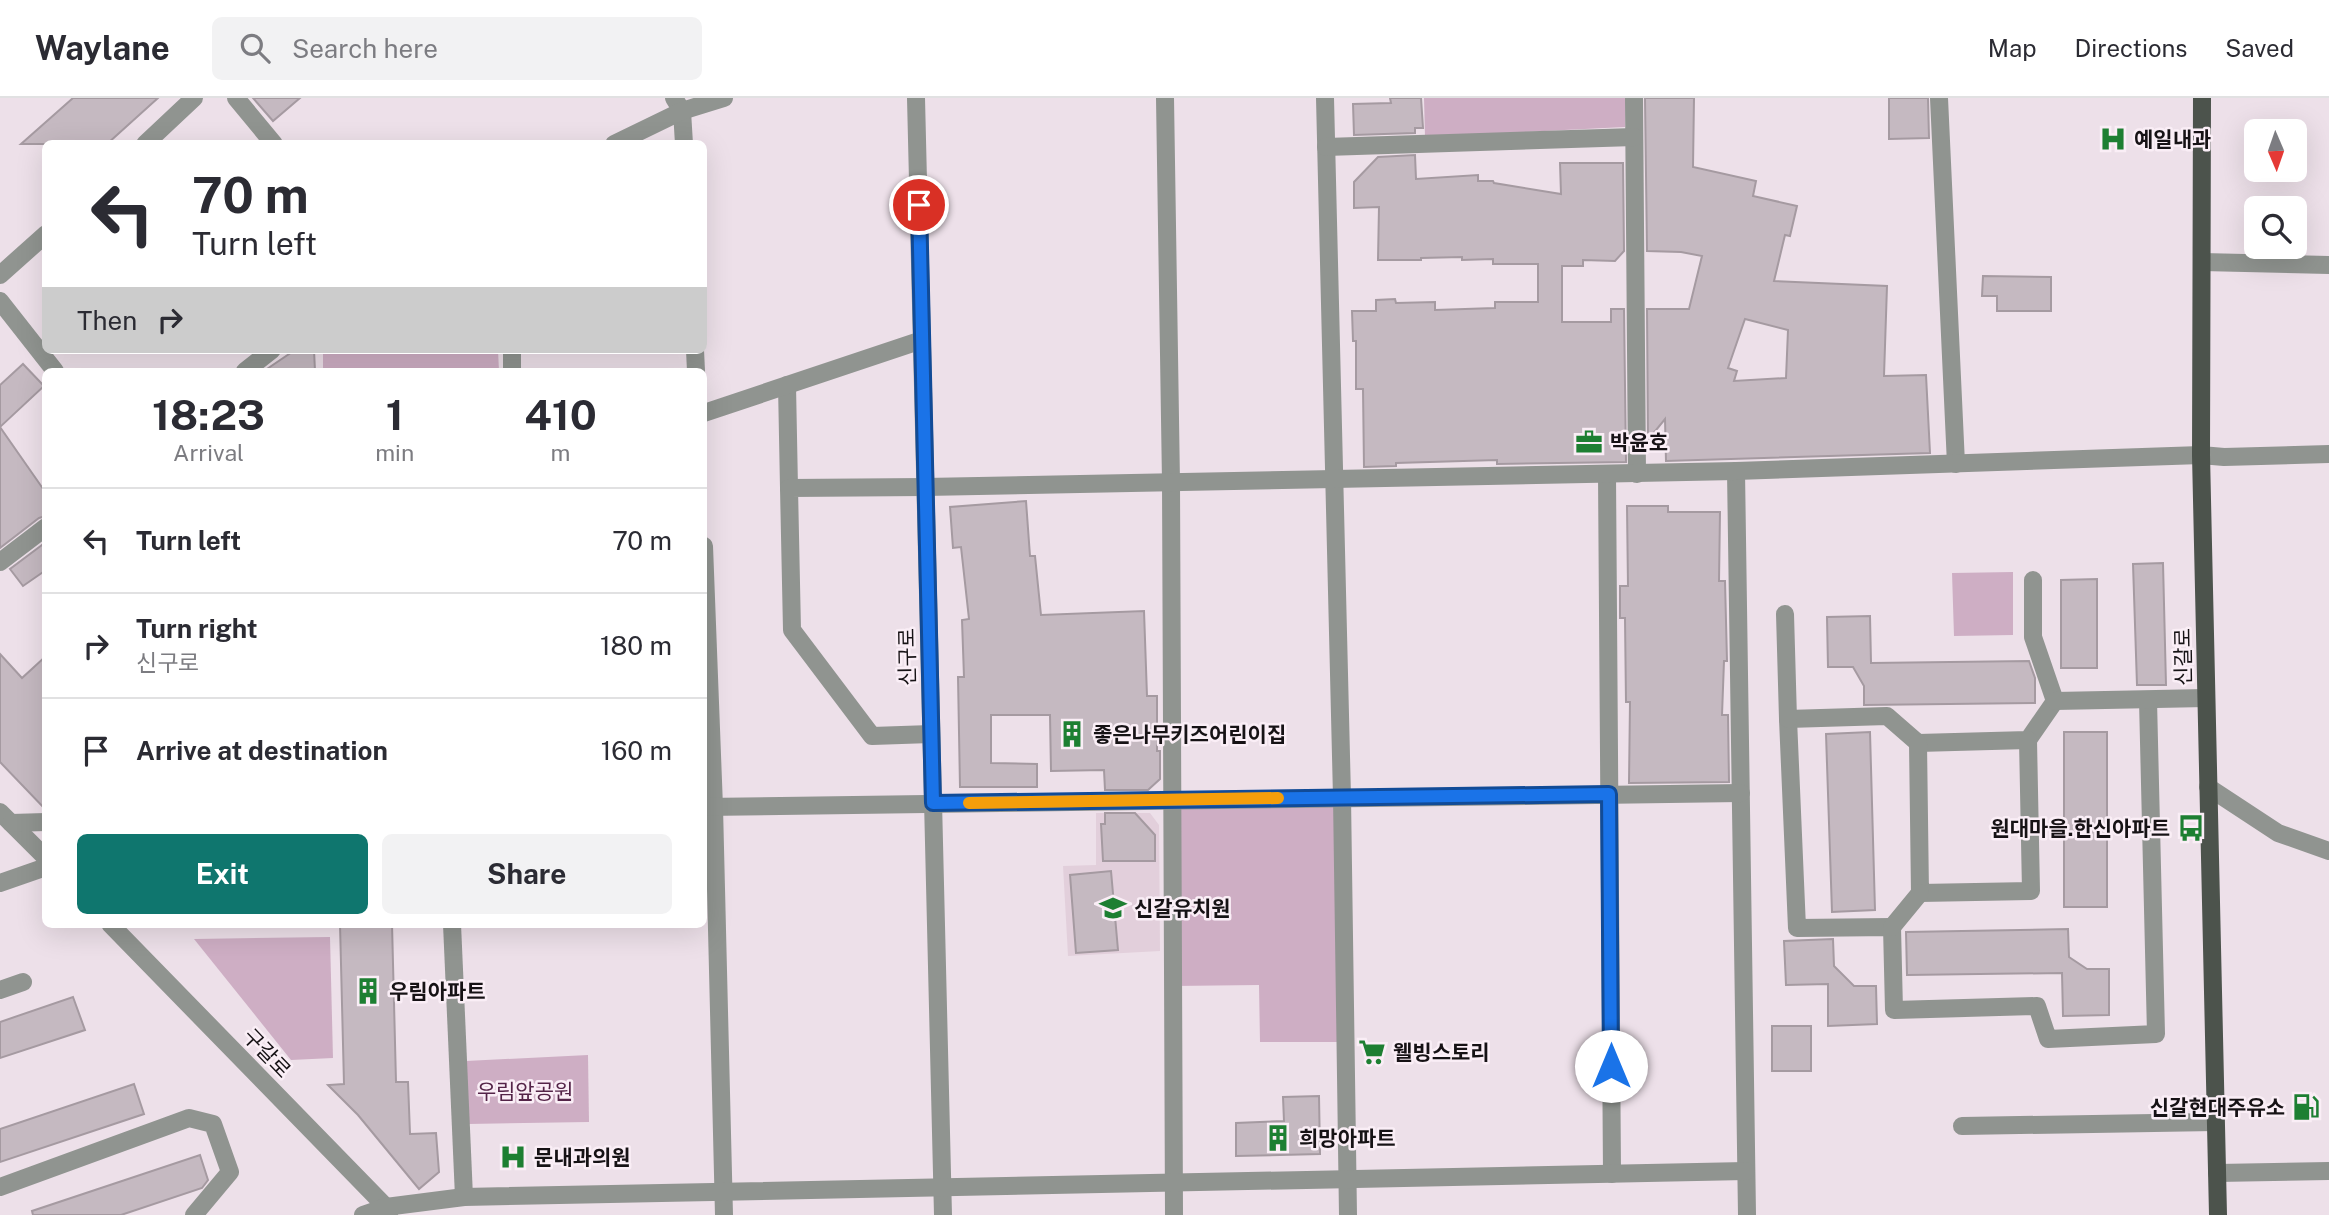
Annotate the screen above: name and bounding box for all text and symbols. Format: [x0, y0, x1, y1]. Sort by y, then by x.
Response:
search box [212, 17, 702, 80]
text: Waylane [35, 29, 170, 67]
icon: search [236, 29, 274, 67]
text: Search here [292, 33, 438, 64]
text: Map [1988, 34, 2037, 62]
text: Directions [2075, 34, 2187, 62]
text: Saved [2225, 34, 2294, 62]
north arrow [2244, 119, 2306, 182]
map controls [2244, 119, 2307, 259]
hospital icon: 예일내과 [2098, 124, 2128, 154]
place label: 예일내과 [2134, 127, 2211, 152]
text: 70 m [192, 166, 309, 224]
icon: left [77, 168, 168, 259]
pin [889, 175, 949, 235]
icon: arrive [900, 186, 938, 224]
button: search [2244, 196, 2307, 259]
text: Turn left [192, 225, 317, 262]
icon: right [151, 301, 189, 339]
text: Then [77, 305, 137, 336]
text: 18:23 [152, 390, 265, 439]
text: 1 [386, 390, 404, 439]
text: 410 [524, 390, 597, 439]
office icon: 박윤호 [1574, 427, 1604, 457]
place label: 박윤호 [1610, 430, 1668, 455]
text: Arrival [173, 439, 244, 466]
text: min [375, 439, 414, 466]
text: m [551, 439, 571, 466]
icon: left [77, 522, 115, 560]
text: Turn left [136, 525, 241, 556]
text: 70 m [612, 525, 672, 556]
text: Turn right [136, 613, 258, 644]
icon: right [77, 627, 115, 665]
street label: 신구로 [894, 628, 920, 686]
street label: 신갈로 [2170, 628, 2196, 686]
text: 180 m [600, 630, 672, 661]
text: 신구로 [136, 649, 199, 676]
building icon: 좋은나무키즈어린이집 [1057, 719, 1087, 749]
place label: 좋은나무키즈어린이집 [1093, 722, 1286, 747]
icon: arrive [77, 732, 115, 770]
text: Arrive at destination [136, 735, 388, 766]
text: 160 m [601, 735, 672, 766]
bus stop icon: 원대마을.한신아파트 [2176, 813, 2206, 843]
place label: 원대마을.한신아파트 [1990, 816, 2170, 841]
button: Exit [77, 834, 368, 914]
button: Share [382, 834, 672, 914]
school or university icon: 신갈유치원 [1098, 893, 1128, 923]
place label: 신갈유치원 [1134, 896, 1231, 921]
building icon: 우림아파트 [353, 976, 383, 1006]
place label: 우림아파트 [389, 979, 486, 1004]
street label: 구갈로 [238, 1023, 296, 1083]
position arrow [1574, 1029, 1648, 1103]
supermarket icon: 웰빙스토리 [1357, 1037, 1387, 1067]
place label: 웰빙스토리 [1393, 1040, 1490, 1065]
park label: 우림앞공원 [477, 1079, 573, 1104]
fuel station icon: 신갈현대주유소 [2291, 1092, 2321, 1122]
place label: 신갈현대주유소 [2150, 1095, 2285, 1120]
building icon: 희망아파트 [1263, 1123, 1293, 1153]
place label: 희망아파트 [1299, 1126, 1396, 1151]
hospital icon: 문내과의원 [498, 1142, 528, 1172]
place label: 문내과의원 [534, 1145, 631, 1170]

